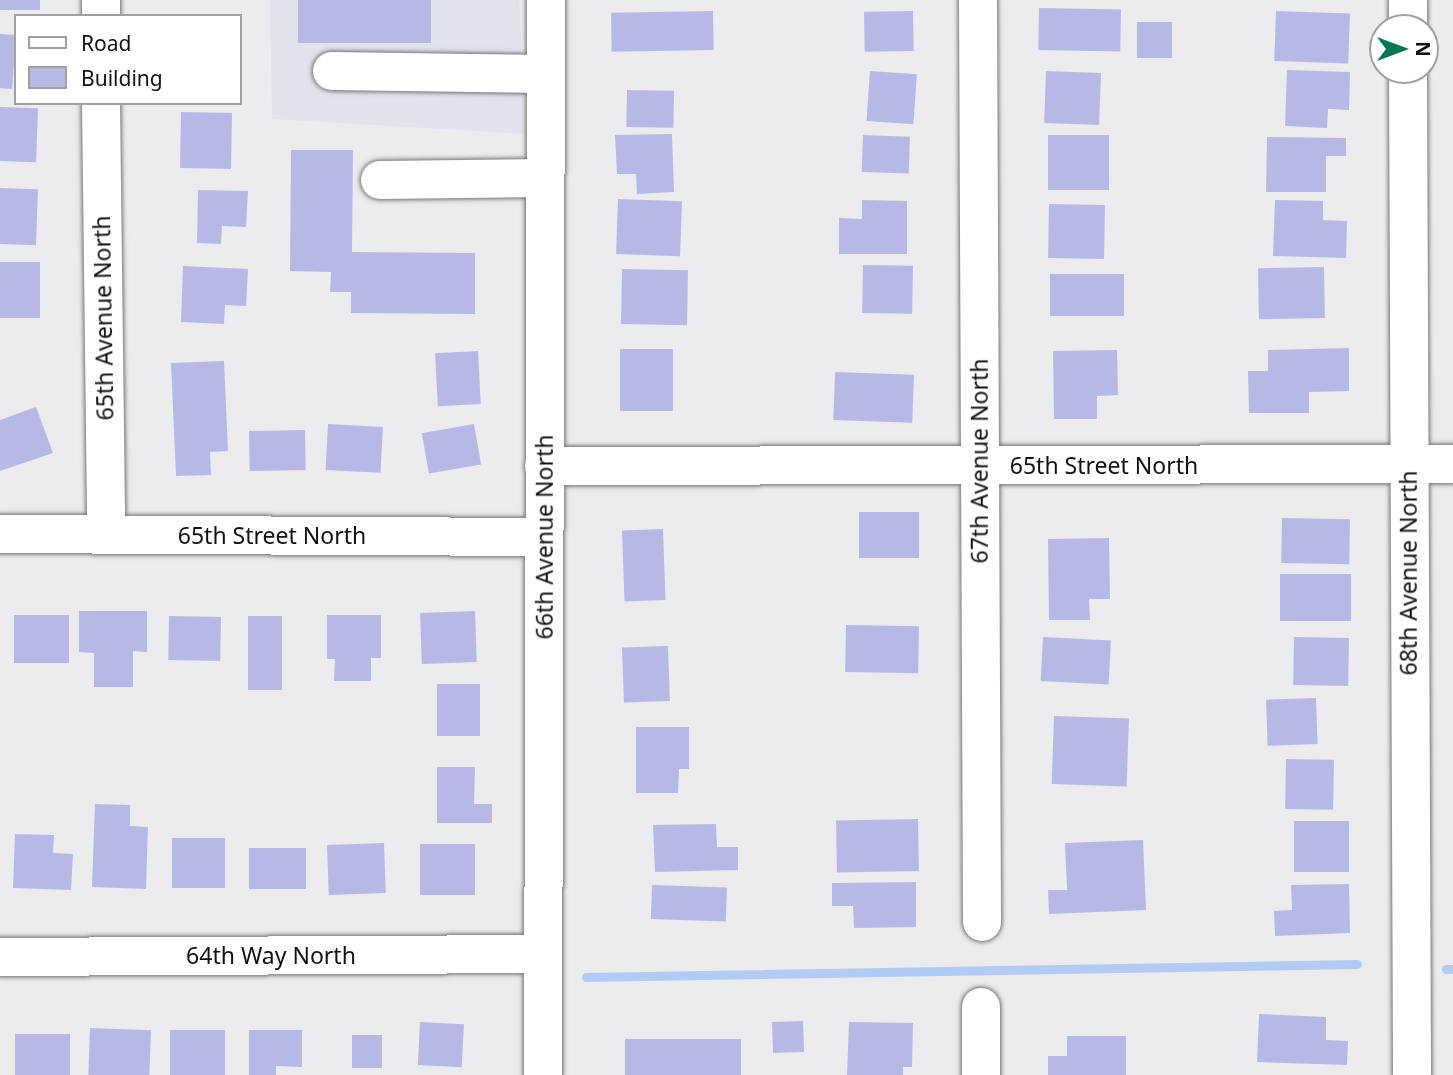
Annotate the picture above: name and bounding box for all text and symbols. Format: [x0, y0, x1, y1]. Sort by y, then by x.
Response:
legend [14, 14, 242, 105]
north arrow [1369, 14, 1439, 84]
text: Road [81, 29, 131, 57]
text: N [1410, 41, 1436, 57]
text: Building [81, 64, 163, 92]
street label: 65th Avenue North [87, 215, 119, 421]
street label: 67th Avenue North [965, 359, 993, 563]
street label: 66th Avenue North [530, 435, 558, 639]
street label: 65th Street North [1010, 451, 1198, 479]
street label: 68th Avenue North [1394, 471, 1422, 675]
street label: 65th Street North [178, 521, 366, 549]
street label: 64th Way North [186, 941, 356, 969]

